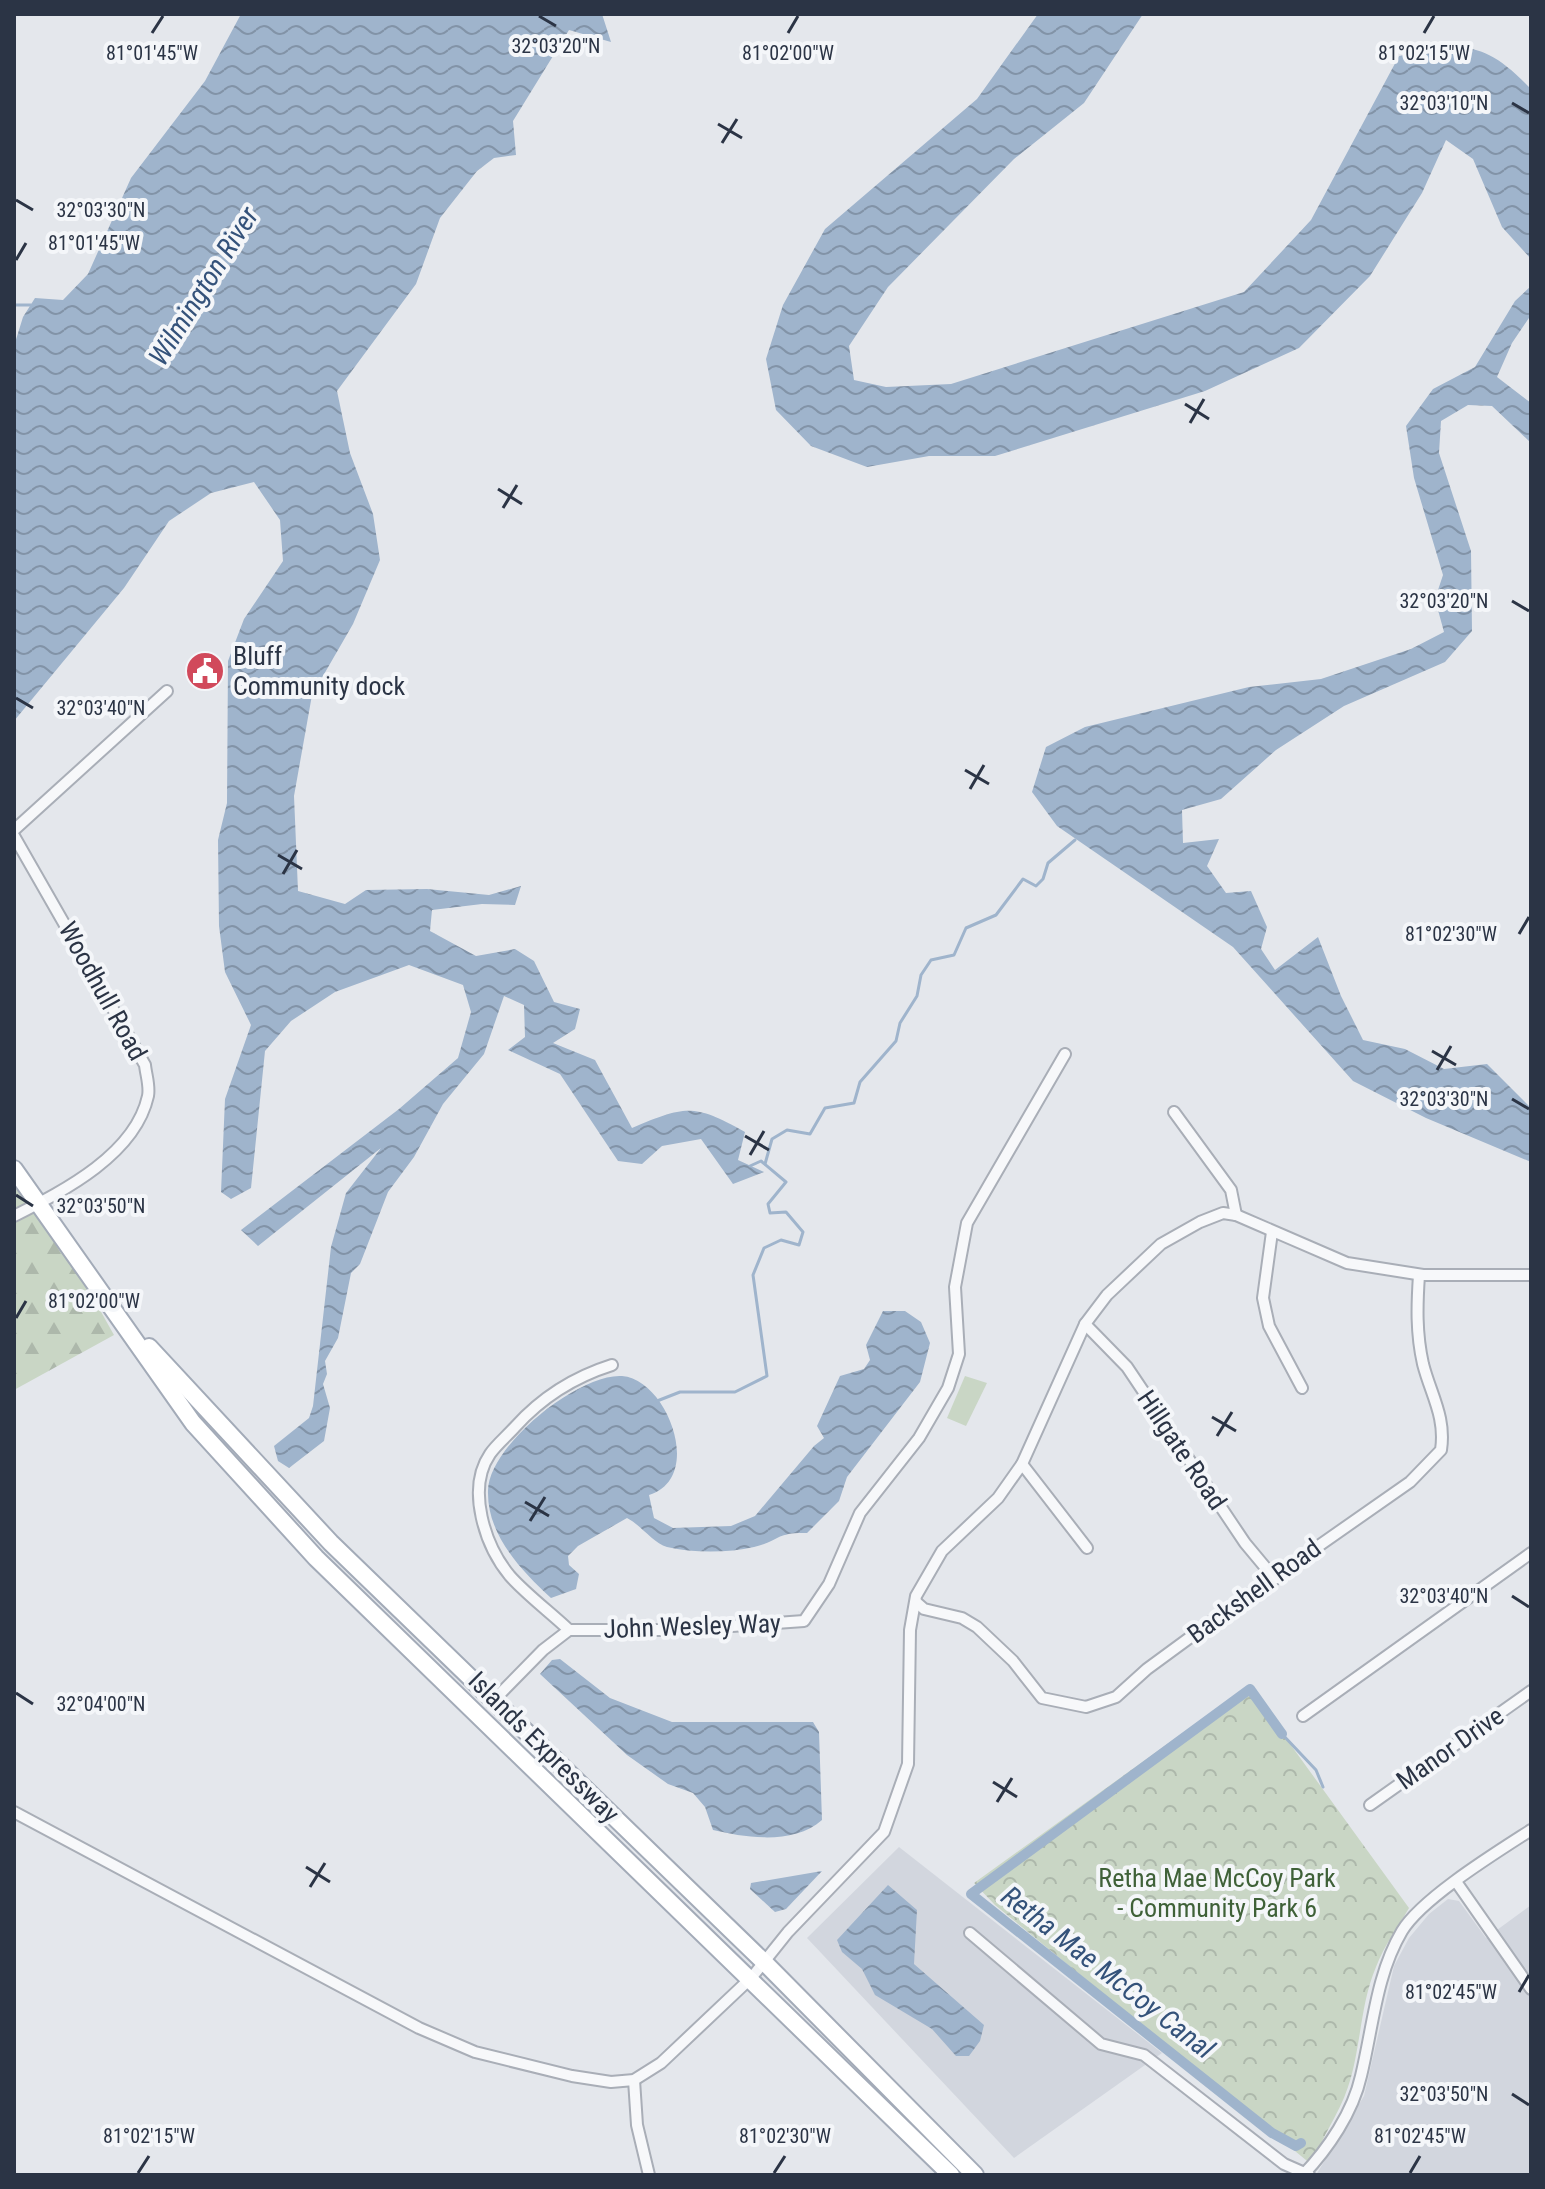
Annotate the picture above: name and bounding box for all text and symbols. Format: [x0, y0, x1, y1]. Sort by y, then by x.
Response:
text: 32°03'20"N [511, 34, 601, 58]
text: 81°01'45"W [106, 41, 198, 65]
text: 81°02'00"W [742, 41, 834, 65]
text: 81°02'15"W [1378, 41, 1470, 65]
text: 32°03'10"N [1399, 91, 1489, 115]
text: 32°03'30"N [56, 198, 146, 222]
water label: Wilmington River [142, 200, 266, 372]
text: 81°01'45"W [48, 231, 140, 255]
text: 32°03'20"N [1399, 589, 1489, 613]
place label: Bluff Community dock [233, 641, 406, 701]
public building icon: Bluff Community dock [184, 650, 226, 692]
text: 32°03'40"N [56, 696, 146, 720]
street label: Woodhull Road [53, 917, 153, 1065]
text: 81°02'30"W [1405, 922, 1497, 946]
text: 32°03'30"N [1399, 1087, 1489, 1111]
text: 32°03'50"N [56, 1194, 146, 1218]
text: 81°02'00"W [48, 1289, 140, 1313]
street label: Hillgate Road [1131, 1385, 1233, 1515]
street label: Backshell Road [1182, 1533, 1326, 1649]
text: 32°03'40"N [1399, 1584, 1489, 1608]
street label: John Wesley Way [603, 1608, 781, 1644]
street label: Islands Expressway [462, 1665, 626, 1829]
text: 32°04'00"N [56, 1692, 146, 1716]
street label: Manor Drive [1391, 1700, 1509, 1796]
park label: Retha Mae McCoy Park - Community Park 6 [1098, 1863, 1336, 1923]
water label: Retha Mae McCoy Canal [995, 1879, 1221, 2066]
text: 81°02'45"W [1405, 1980, 1497, 2004]
text: 32°03'50"N [1399, 2082, 1489, 2106]
text: 81°02'15"W [103, 2124, 195, 2148]
text: 81°02'30"W [739, 2124, 831, 2148]
text: 81°02'45"W [1374, 2124, 1466, 2148]

